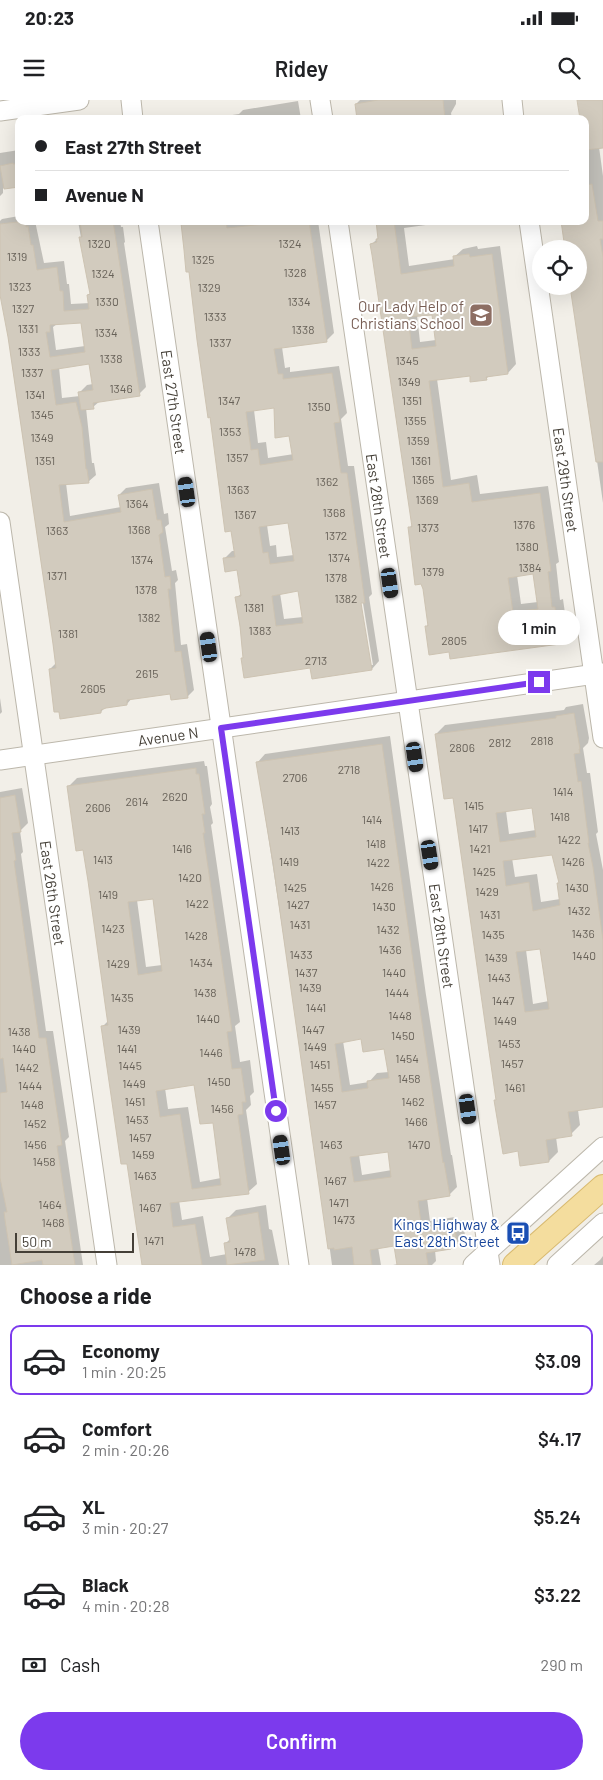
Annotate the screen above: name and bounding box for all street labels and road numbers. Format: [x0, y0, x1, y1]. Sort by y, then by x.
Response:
street label: East 27th Street [158, 349, 190, 455]
street label: East 29th Street [550, 426, 582, 534]
street label: East 28th Street [363, 452, 395, 560]
street label: Avenue N [137, 723, 199, 749]
street label: East 26th Street [37, 839, 69, 947]
street label: East 28th Street [426, 882, 458, 990]

